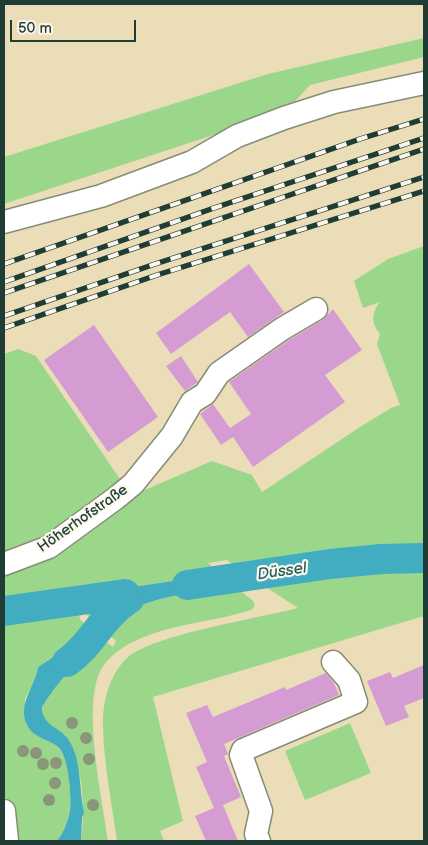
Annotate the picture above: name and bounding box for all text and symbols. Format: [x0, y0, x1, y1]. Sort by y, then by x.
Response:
scale bar [12, 10, 139, 42]
text: 50 m [18, 19, 52, 38]
street label: Höherhofstraße [34, 481, 132, 557]
water label: Düssel [256, 559, 308, 585]

